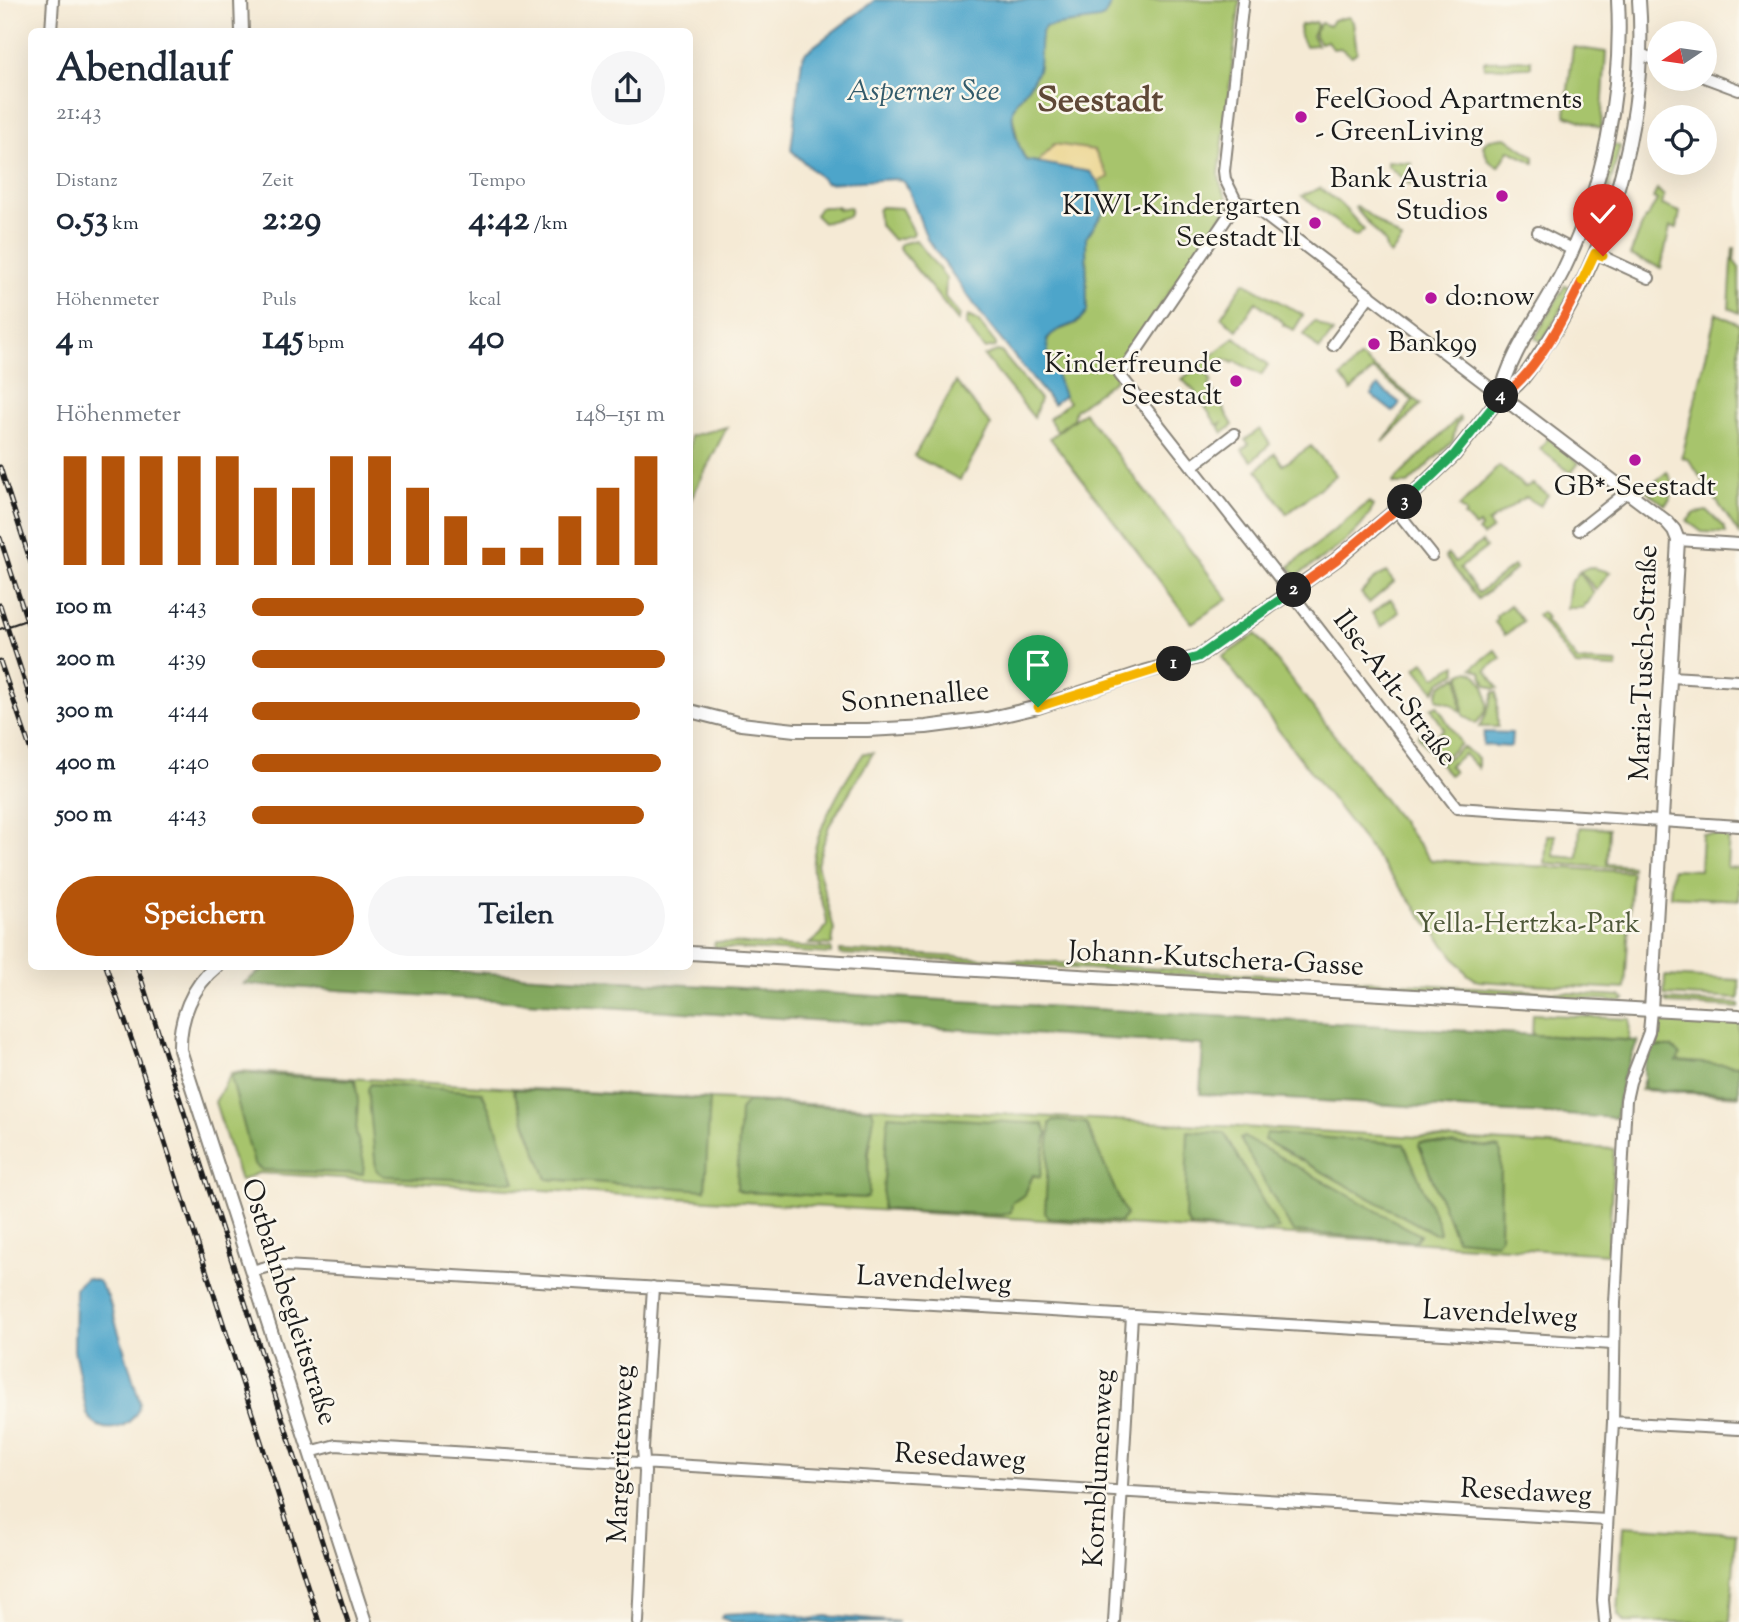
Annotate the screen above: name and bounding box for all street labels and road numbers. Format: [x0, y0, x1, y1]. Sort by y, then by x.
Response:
street label: Maria-Tusch-Straße [1621, 544, 1669, 782]
street label: Ilse-Arlt-Straße [1322, 603, 1466, 775]
street label: Sonnenallee [839, 672, 991, 724]
street label: Johann-Kutschera-Gasse [1065, 932, 1365, 988]
street label: Ostbahnbegleitstraße [229, 1174, 347, 1430]
street label: Lavendelweg [855, 1257, 1013, 1305]
street label: Lavendelweg [1421, 1291, 1579, 1339]
street label: Margeritenweg [599, 1364, 645, 1544]
street label: Kornblumenweg [1075, 1368, 1125, 1568]
street label: Resedaweg [893, 1435, 1027, 1481]
street label: Resedaweg [1459, 1470, 1593, 1516]

